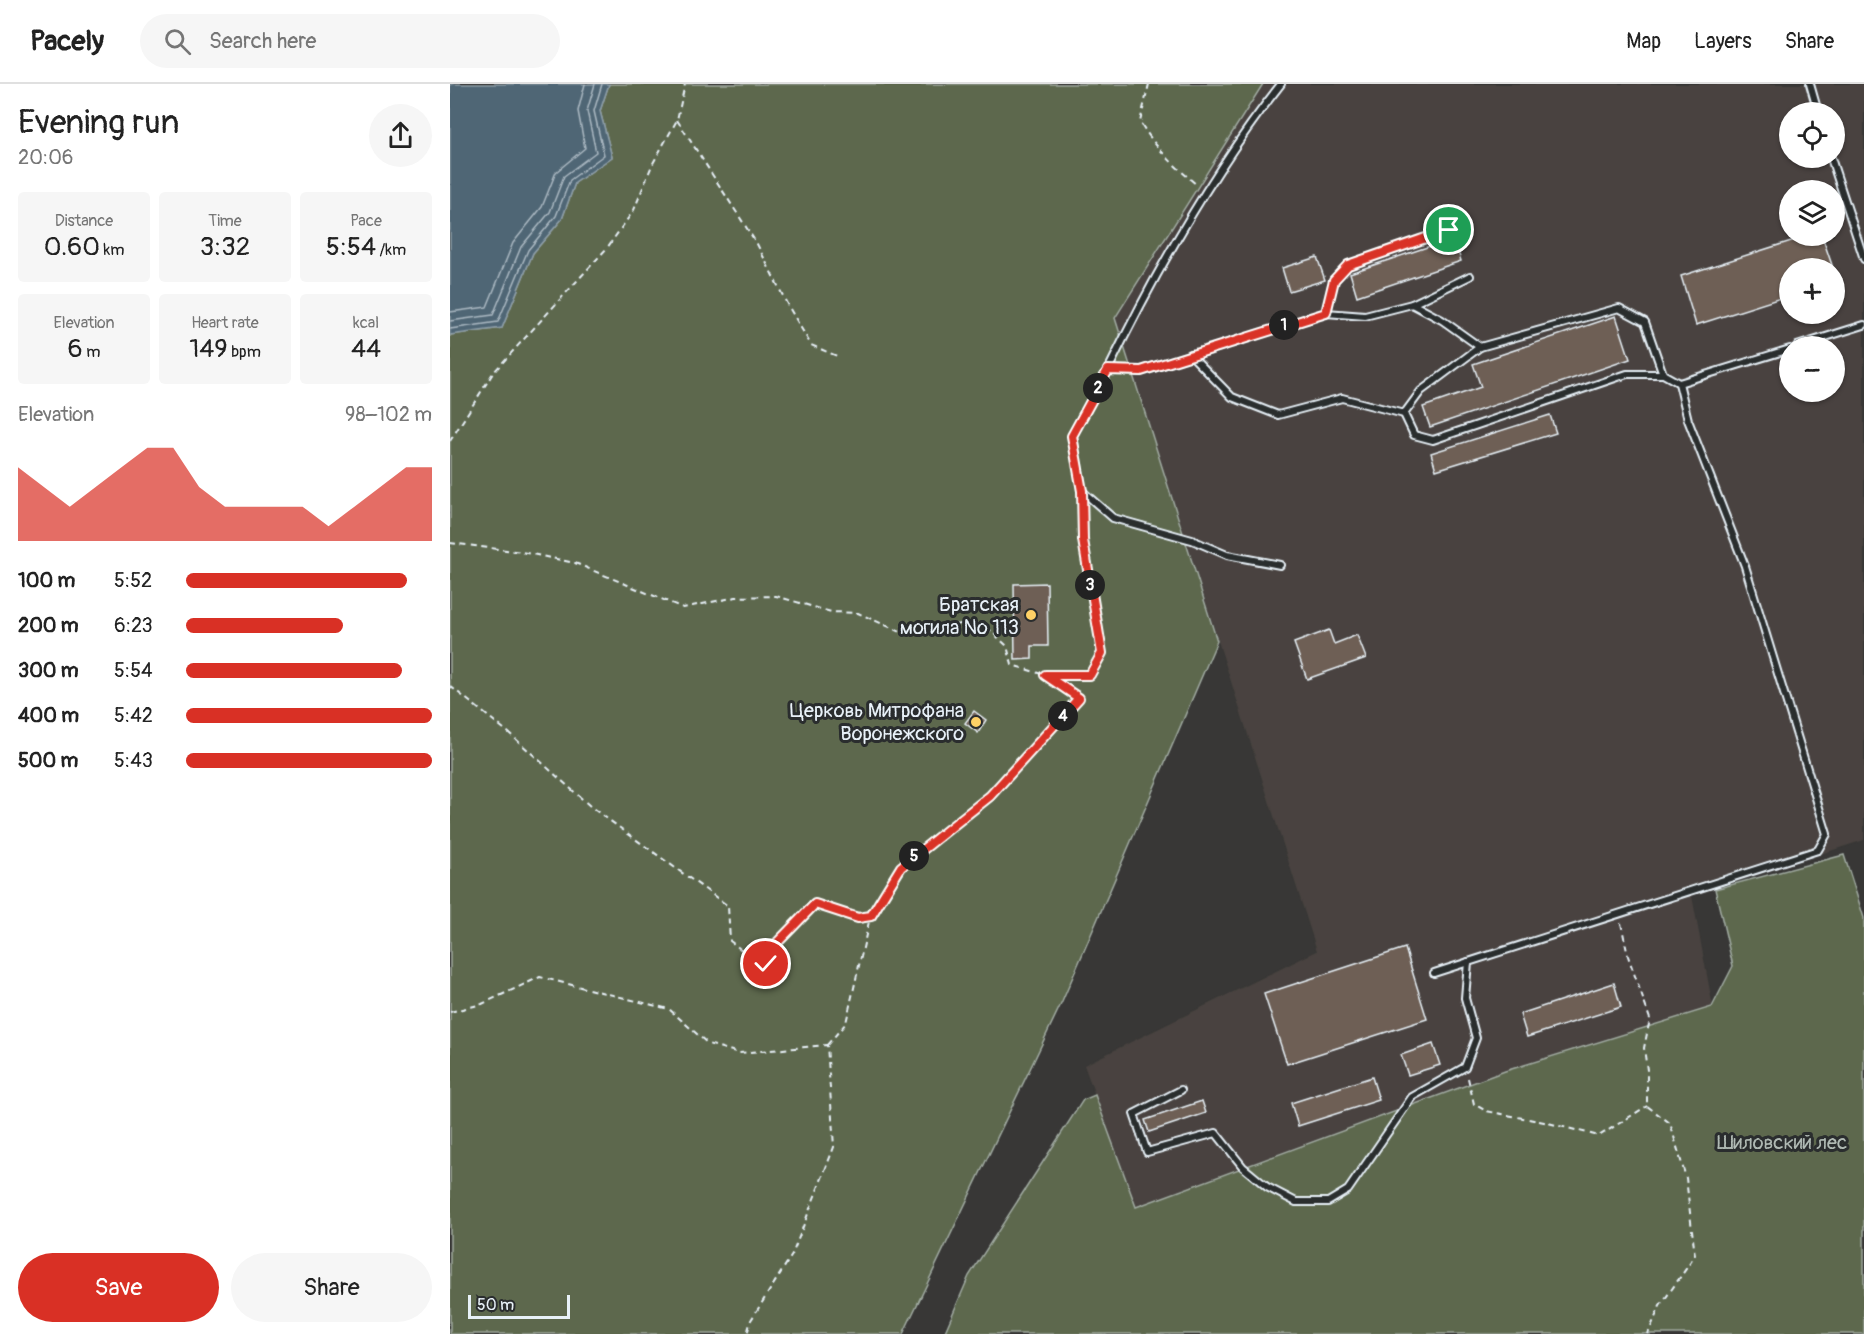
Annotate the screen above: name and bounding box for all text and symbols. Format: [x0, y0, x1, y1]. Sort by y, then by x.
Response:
search box [140, 14, 560, 68]
text: Pacely [30, 24, 104, 59]
icon: search [161, 25, 194, 58]
text: Search here [209, 27, 316, 55]
text: Map [1626, 28, 1661, 55]
text: Layers [1694, 28, 1752, 55]
text: Share [1785, 28, 1834, 55]
text: Evening run [18, 102, 179, 143]
map controls [1779, 102, 1845, 402]
button: locate [1779, 102, 1845, 168]
button: share [369, 104, 432, 167]
text: 20:06 [18, 145, 73, 170]
button: layers [1779, 180, 1845, 246]
pin [1423, 204, 1474, 255]
text: Distance [55, 211, 113, 231]
text: Time [208, 211, 242, 231]
text: Pace [350, 211, 382, 231]
icon: arrive [1432, 213, 1465, 246]
text: 0.60 [44, 231, 100, 263]
text: 3:32 [200, 231, 250, 263]
text: 5:54 [326, 231, 376, 263]
text: km [100, 240, 124, 260]
text: /km [376, 240, 406, 260]
button: + [1779, 258, 1845, 324]
pin: 1 [1269, 310, 1299, 340]
text: Elevation [54, 313, 114, 333]
text: Heart rate [191, 313, 259, 333]
text: kcal [353, 313, 379, 333]
text: 1 [1281, 315, 1287, 335]
text: 6 [68, 333, 83, 365]
text: 149 [189, 333, 228, 365]
text: 44 [351, 333, 381, 365]
button: − [1779, 336, 1845, 402]
text: m [83, 342, 100, 362]
text: bpm [228, 342, 261, 362]
pin: 2 [1083, 373, 1113, 403]
text: 2 [1094, 378, 1102, 398]
text: Elevation [18, 402, 94, 427]
text: 98–102 m [345, 402, 432, 427]
text: 100 m [18, 568, 75, 593]
text: 5:52 [114, 568, 152, 593]
pin: 3 [1075, 570, 1105, 600]
text: 3 [1086, 575, 1094, 595]
place label: Братская могила № 113 [900, 592, 1019, 640]
marker: Братская могила № 113 [1024, 608, 1038, 622]
text: 200 m [18, 613, 79, 638]
text: 6:23 [114, 613, 153, 638]
text: 300 m [18, 658, 79, 683]
text: 5:54 [114, 658, 153, 683]
place label: Церковь Митрофана Воронежского [790, 698, 964, 746]
pin: 4 [1048, 701, 1078, 731]
text: 400 m [18, 703, 79, 728]
text: 5:42 [114, 703, 153, 728]
text: 4 [1058, 706, 1068, 726]
marker: Церковь Митрофана Воронежского [969, 715, 983, 729]
text: 500 m [18, 748, 78, 773]
text: 5:43 [114, 748, 153, 773]
pin: 5 [899, 841, 929, 871]
text: 5 [910, 846, 918, 866]
pin [740, 938, 791, 989]
icon: check [749, 947, 782, 980]
park label: Шиловский лес [1717, 1130, 1847, 1155]
button: Save [18, 1253, 219, 1322]
button: Share [231, 1253, 432, 1322]
scale bar [468, 1292, 570, 1320]
text: 50 m [477, 1295, 514, 1315]

